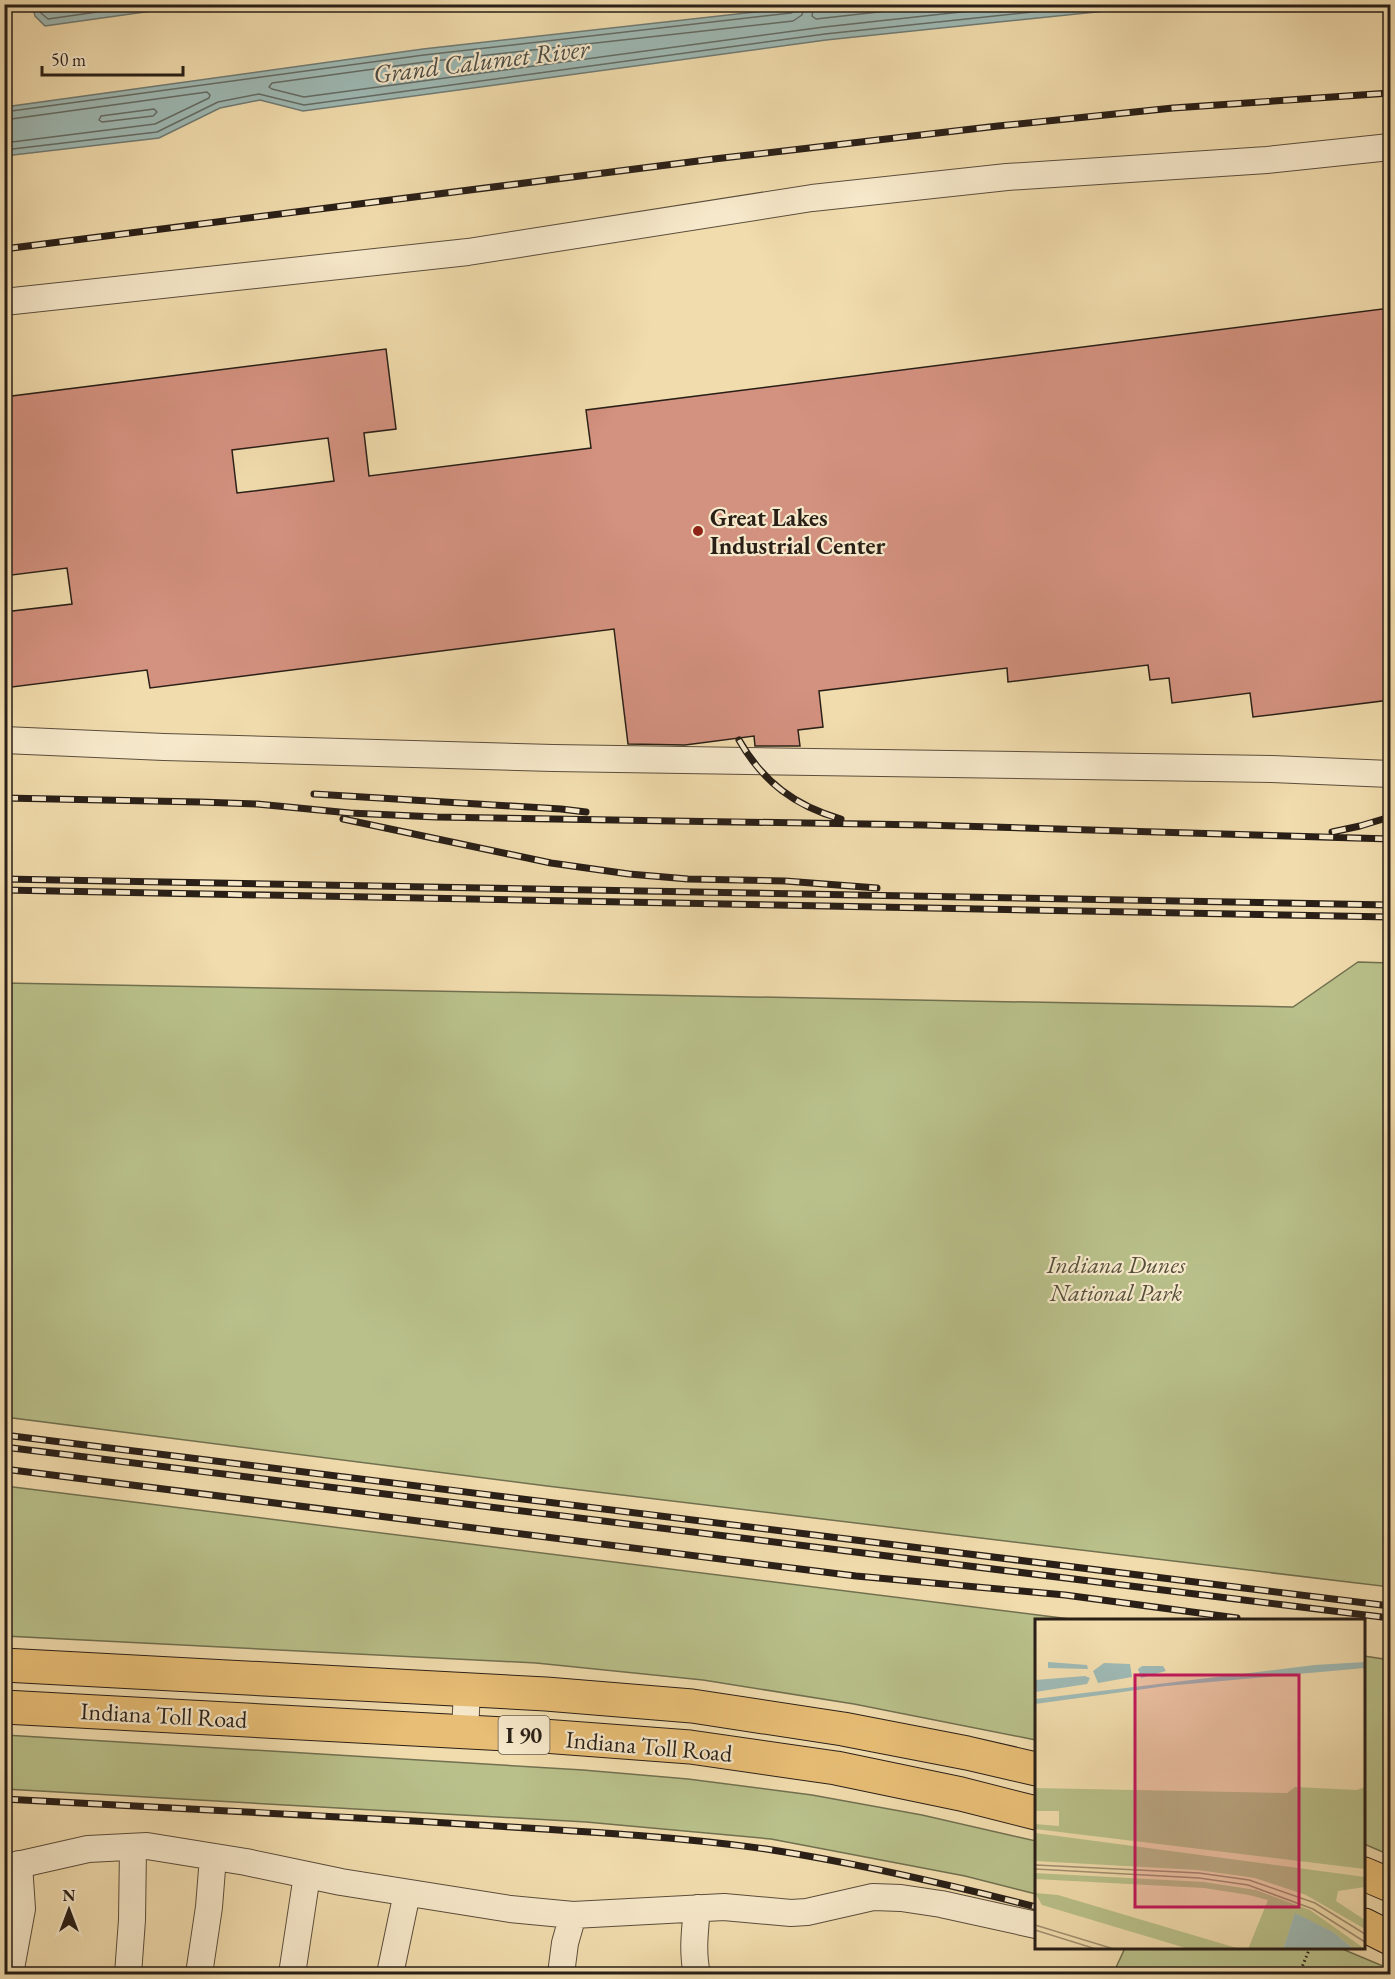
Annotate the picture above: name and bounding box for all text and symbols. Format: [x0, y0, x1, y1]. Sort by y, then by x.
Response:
water label: Grand Calumet River [371, 31, 592, 91]
scale bar [42, 39, 183, 77]
text: 50 m [51, 48, 86, 71]
place label: Great Lakes Industrial Center [710, 502, 886, 561]
marker: Great Lakes Industrial Center [691, 524, 705, 538]
park label: Indiana Dunes National Park [1046, 1249, 1186, 1308]
inset map [1035, 1619, 1365, 1949]
street label: Indiana Toll Road [80, 1695, 249, 1735]
road number: I 90 [498, 1716, 550, 1754]
street label: Indiana Toll Road [564, 1723, 734, 1769]
north arrow [39, 1880, 99, 1940]
text: N [63, 1885, 76, 1906]

